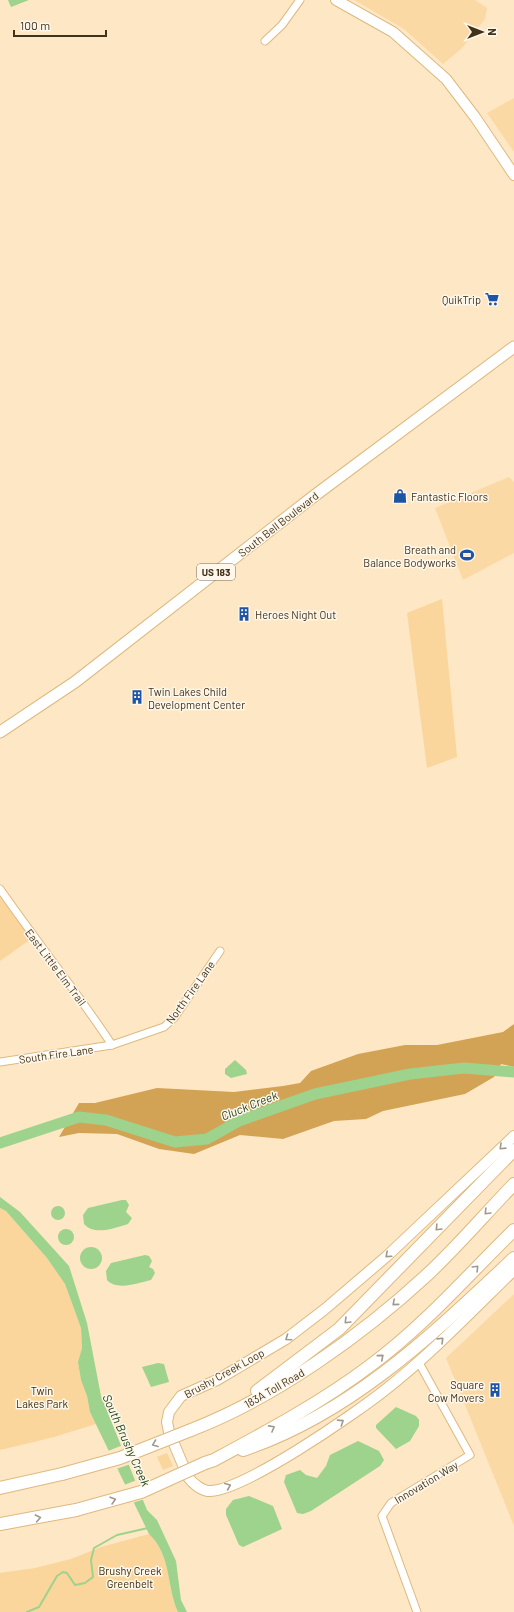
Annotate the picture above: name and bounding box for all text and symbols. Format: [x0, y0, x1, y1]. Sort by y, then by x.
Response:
scale bar [14, 12, 106, 38]
north arrow [462, 12, 502, 52]
text: 100 m [20, 18, 50, 32]
text: N [486, 28, 499, 36]
supermarket icon: QuikTrip [484, 291, 500, 307]
place label: QuikTrip [442, 293, 481, 306]
shop icon: Fantastic Floors [392, 488, 408, 504]
street label: South Bell Boulevard [235, 489, 321, 559]
place label: Fantastic Floors [411, 490, 488, 503]
place label: Breath and Balance Bodyworks [363, 543, 456, 569]
sports icon: Breath and Balance Bodyworks [459, 547, 475, 563]
road number: US 183 [197, 564, 235, 580]
building icon: Heroes Night Out [236, 606, 252, 622]
place label: Heroes Night Out [255, 608, 336, 621]
place label: Twin Lakes Child Development Center [148, 685, 245, 711]
building icon: Twin Lakes Child Development Center [129, 689, 145, 705]
street label: East Little Elm Trail [23, 926, 89, 1008]
street label: North Fire Lane [163, 958, 217, 1026]
street label: South Fire Lane [18, 1042, 94, 1066]
water label: Cluck Creek [219, 1087, 279, 1123]
one-way arrow [499, 1142, 507, 1150]
one-way arrow [484, 1207, 492, 1215]
one-way arrow [435, 1223, 443, 1231]
one-way arrow [385, 1250, 393, 1258]
one-way arrow [471, 1265, 479, 1273]
one-way arrow [392, 1298, 399, 1305]
one-way arrow [344, 1316, 352, 1324]
one-way arrow [285, 1333, 292, 1340]
one-way arrow [436, 1337, 444, 1344]
street label: Brushy Creek Loop [182, 1346, 266, 1400]
one-way arrow [376, 1354, 384, 1362]
street label: 183A Toll Road [242, 1366, 306, 1410]
place label: Square Cow Movers [428, 1378, 484, 1404]
building icon: Square Cow Movers [487, 1382, 503, 1398]
park label: Twin Lakes Park [16, 1384, 69, 1410]
water label: South Brushy Creek [100, 1392, 154, 1488]
one-way arrow [337, 1419, 344, 1427]
one-way arrow [268, 1425, 275, 1433]
one-way arrow [151, 1440, 158, 1448]
street label: Innovation Way [392, 1458, 460, 1506]
one-way arrow [224, 1483, 231, 1491]
one-way arrow [109, 1496, 116, 1505]
one-way arrow [35, 1514, 41, 1522]
park label: Brushy Creek Greenbelt [98, 1564, 162, 1590]

